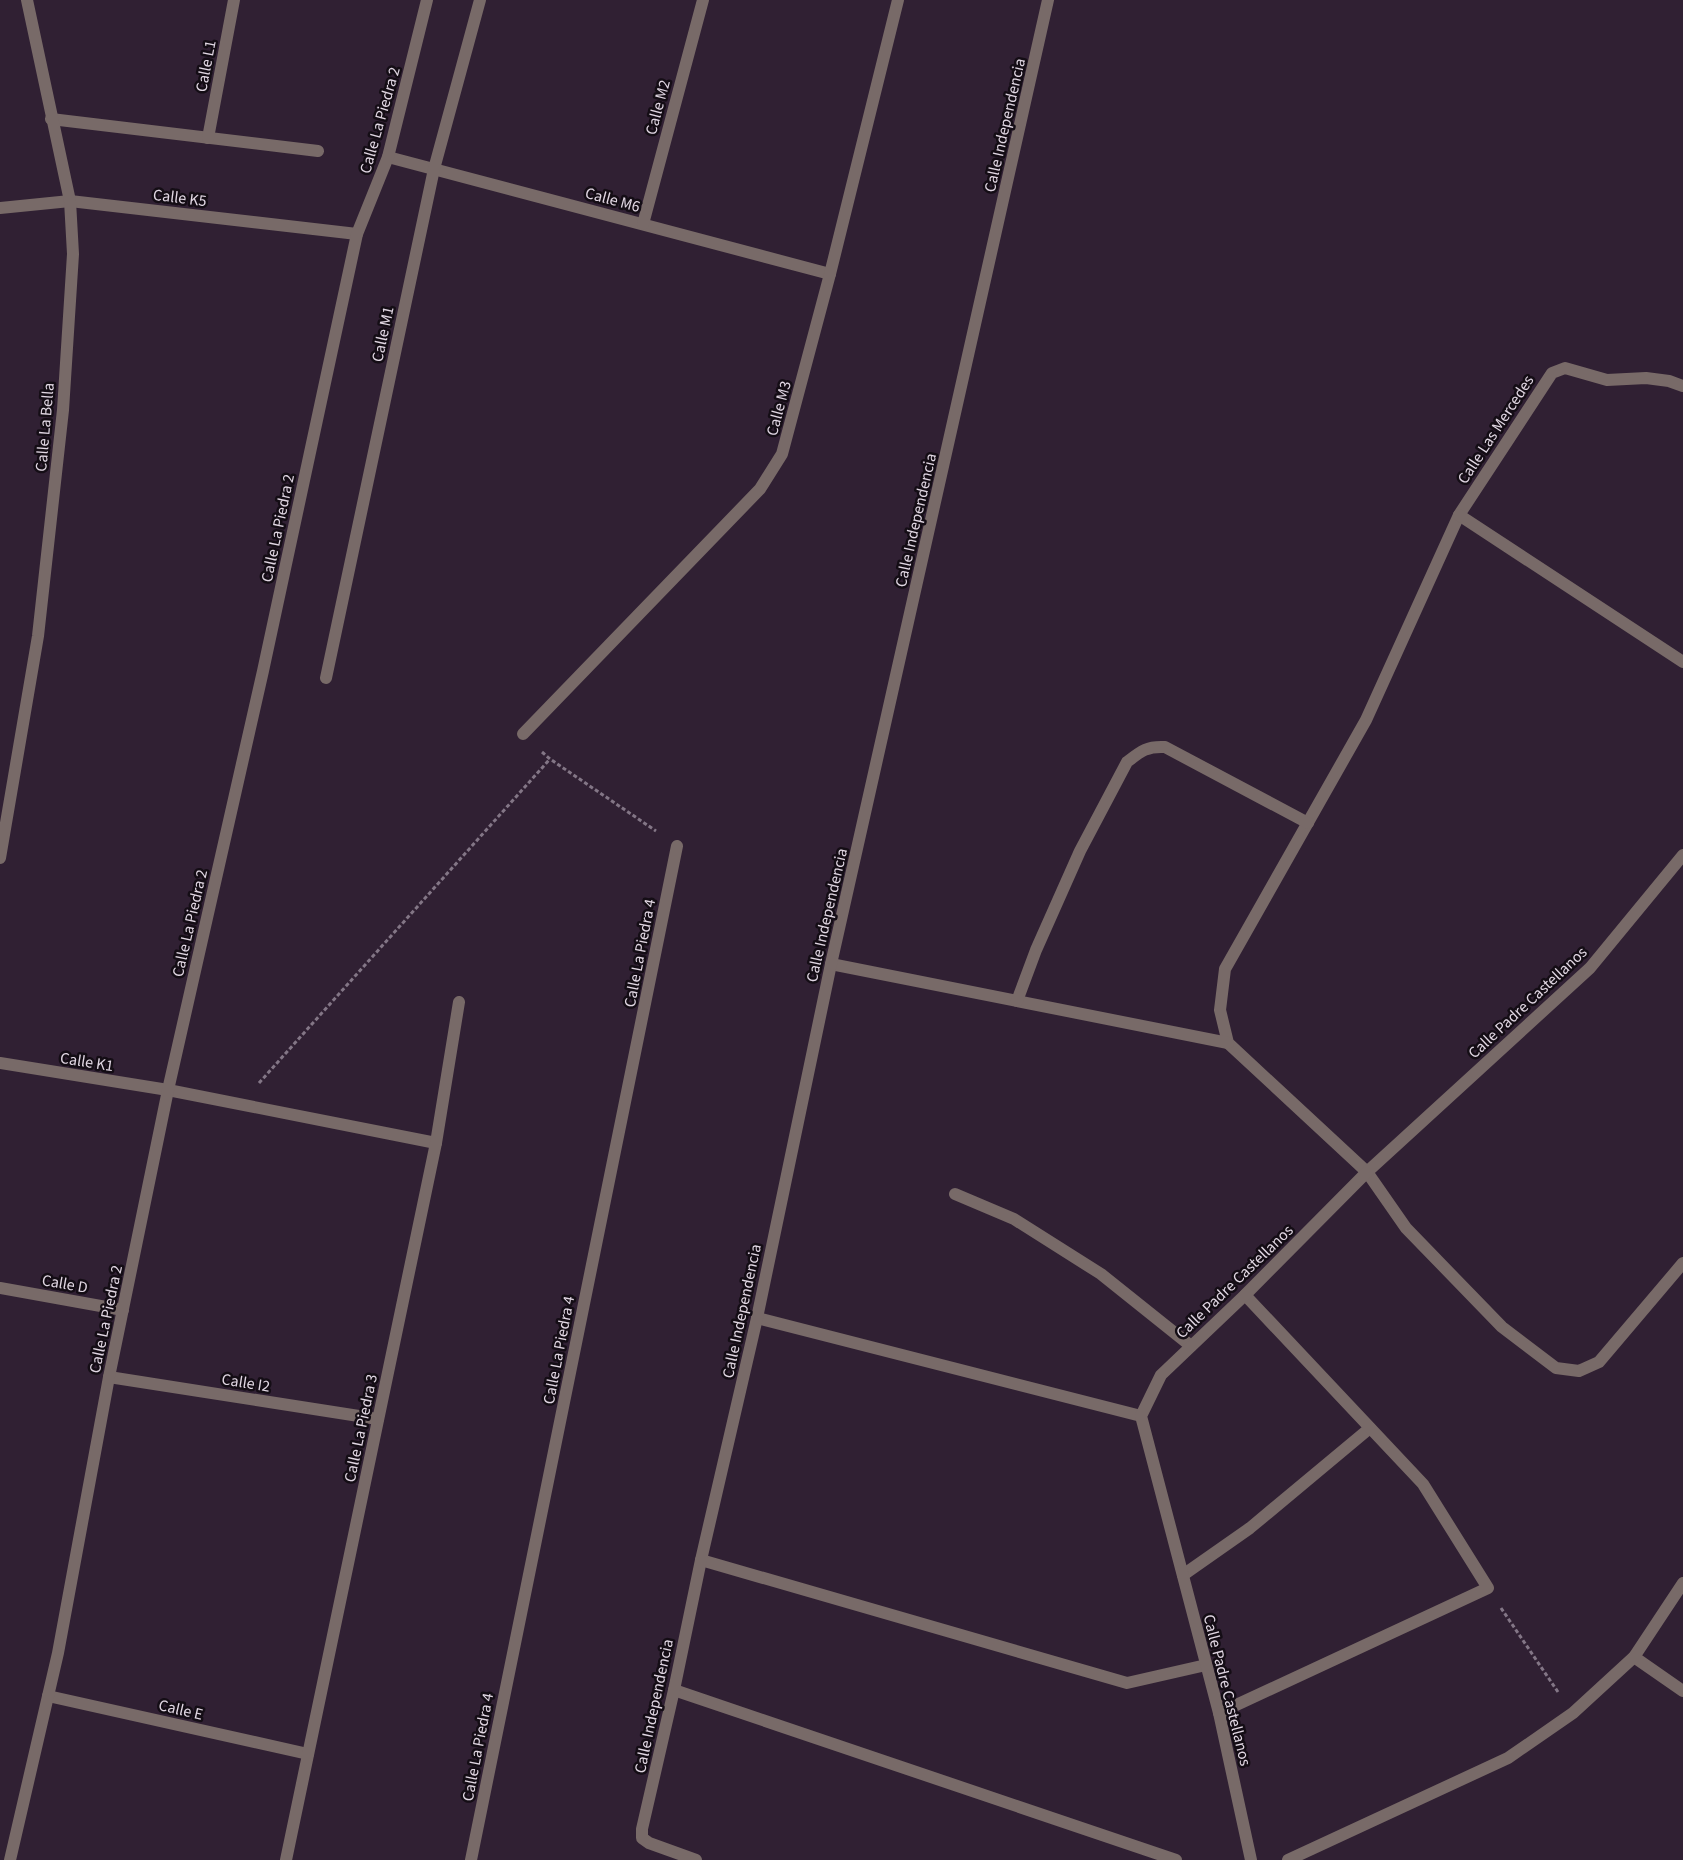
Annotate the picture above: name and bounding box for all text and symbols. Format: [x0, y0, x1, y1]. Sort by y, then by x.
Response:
street label: Calle L1 [190, 38, 222, 94]
street label: Calle Independencia [979, 56, 1031, 194]
street label: Calle La Piedra 2 [354, 64, 406, 176]
street label: Calle M2 [640, 77, 676, 137]
street label: Calle M6 [583, 182, 643, 218]
street label: Calle K5 [152, 184, 208, 212]
street label: Calle M1 [366, 304, 400, 364]
street label: Calle Las Mercedes [1452, 371, 1539, 488]
street label: Calle M3 [761, 378, 797, 438]
street label: Calle La Bella [30, 382, 60, 472]
street label: Calle Independencia [890, 451, 942, 589]
street label: Calle La Piedra 2 [256, 472, 300, 584]
street label: Calle Independencia [801, 846, 853, 984]
street label: Calle La Piedra 2 [167, 867, 213, 979]
street label: Calle La Piedra 4 [619, 897, 661, 1009]
street label: Calle Padre Castellanos [1463, 942, 1592, 1064]
street label: Calle K1 [59, 1047, 115, 1077]
street label: Calle Padre Castellanos [1171, 1220, 1298, 1344]
street label: Calle Independencia [717, 1242, 767, 1380]
street label: Calle La Piedra 2 [84, 1263, 128, 1375]
street label: Calle D [40, 1269, 90, 1299]
street label: Calle La Piedra 4 [538, 1294, 580, 1406]
street label: Calle I2 [220, 1368, 272, 1398]
street label: Calle La Piedra 3 [339, 1372, 383, 1484]
street label: Calle Padre Castellanos [1198, 1612, 1257, 1769]
street label: Calle Independencia [629, 1637, 679, 1775]
street label: Calle La Piedra 4 [457, 1691, 499, 1803]
street label: Calle E [156, 1694, 205, 1726]

